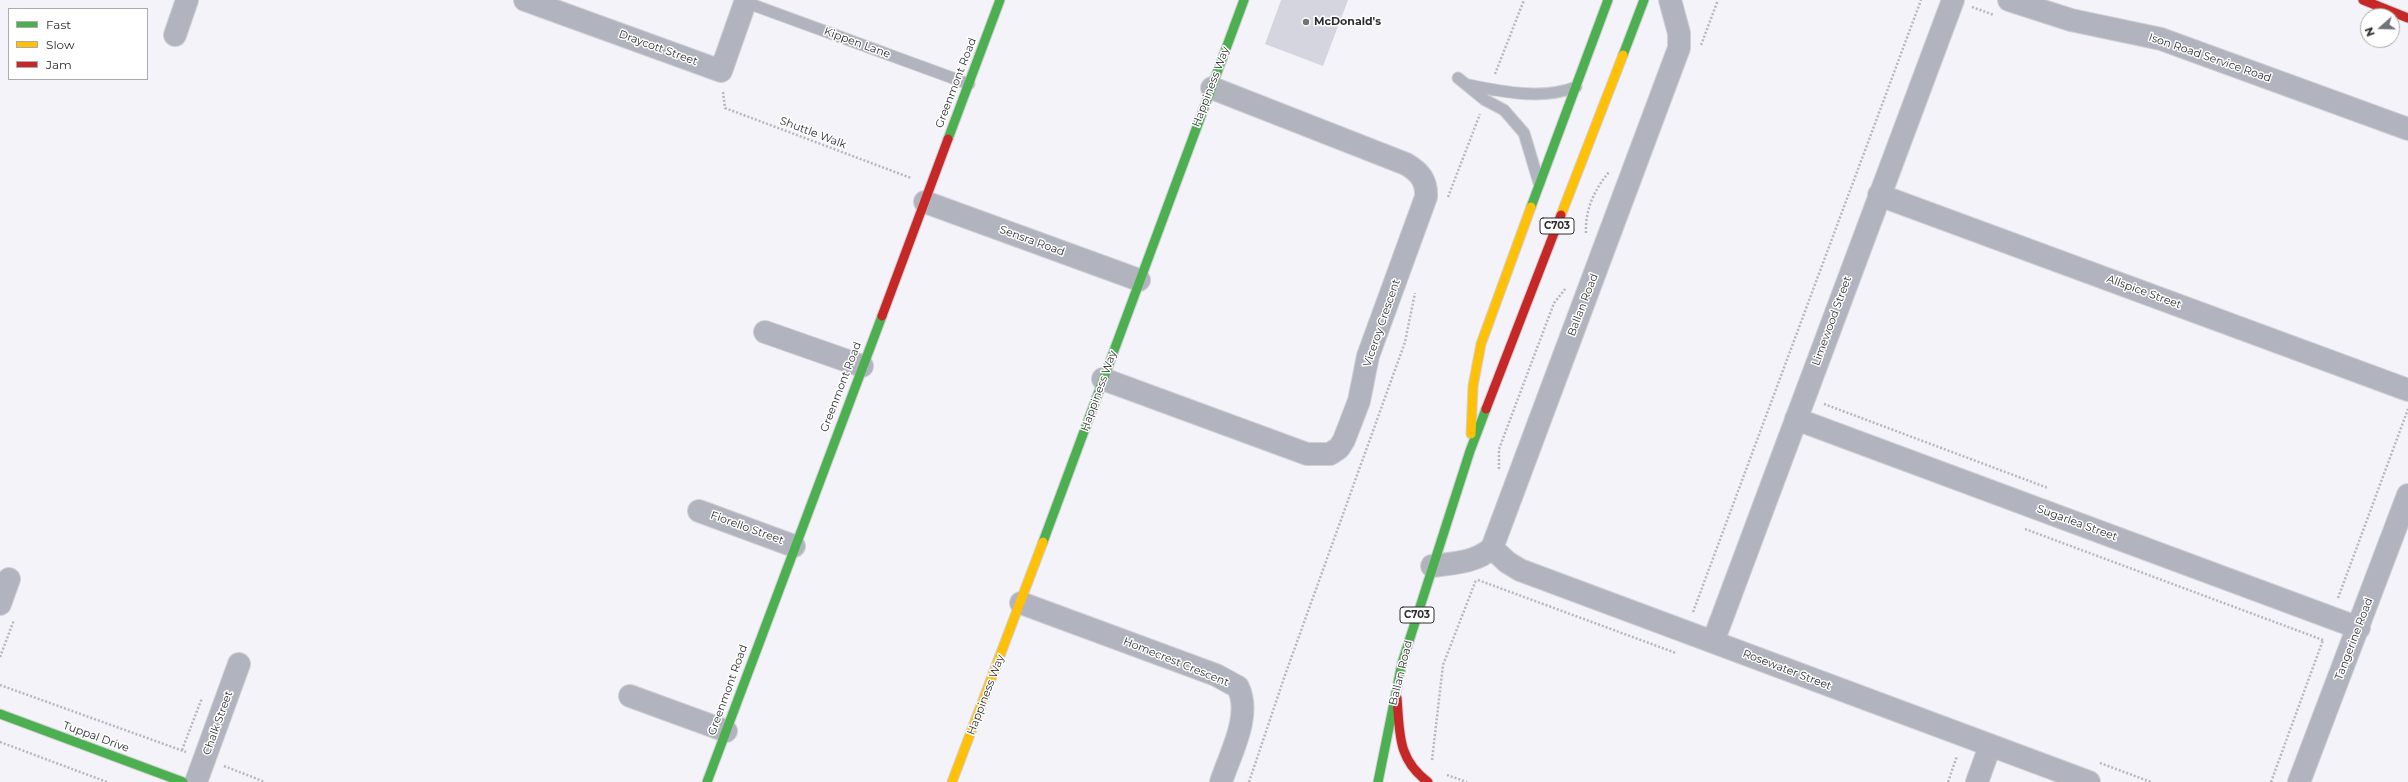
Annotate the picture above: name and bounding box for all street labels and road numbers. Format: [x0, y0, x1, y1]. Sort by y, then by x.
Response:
street label: Kippen Lane [822, 25, 892, 61]
street label: Draycott Street [617, 28, 699, 68]
street label: Ison Road Service Road [2147, 31, 2273, 85]
street label: Greenmont Road [933, 36, 979, 130]
street label: Happiness Way [1190, 45, 1232, 129]
street label: Shuttle Walk [778, 114, 848, 152]
road number: C703 [1540, 218, 1574, 234]
street label: Sensra Road [998, 223, 1066, 259]
street label: Ballan Road [1565, 272, 1601, 338]
street label: Allspice Street [2105, 272, 2183, 312]
street label: Limewood Street [1810, 274, 1854, 368]
street label: Viceroy Crescent [1361, 277, 1403, 369]
street label: Greenmont Road [818, 340, 864, 434]
street label: Happiness Way [1078, 349, 1120, 433]
street label: Sugarlea Street [2035, 502, 2119, 544]
street label: Fiorello Street [709, 509, 785, 547]
street label: Tangerine Road [2332, 596, 2376, 682]
road number: C703 [1400, 607, 1434, 623]
street label: Homecrest Crescent [1121, 635, 1231, 689]
street label: Ballan Road [1387, 639, 1415, 707]
street label: Greenmont Road [705, 643, 751, 737]
street label: Rosewater Street [1741, 647, 1833, 693]
street label: Happiness Way [965, 653, 1007, 737]
street label: Chalk Street [200, 689, 236, 757]
street label: Tuppal Drive [61, 719, 131, 755]

